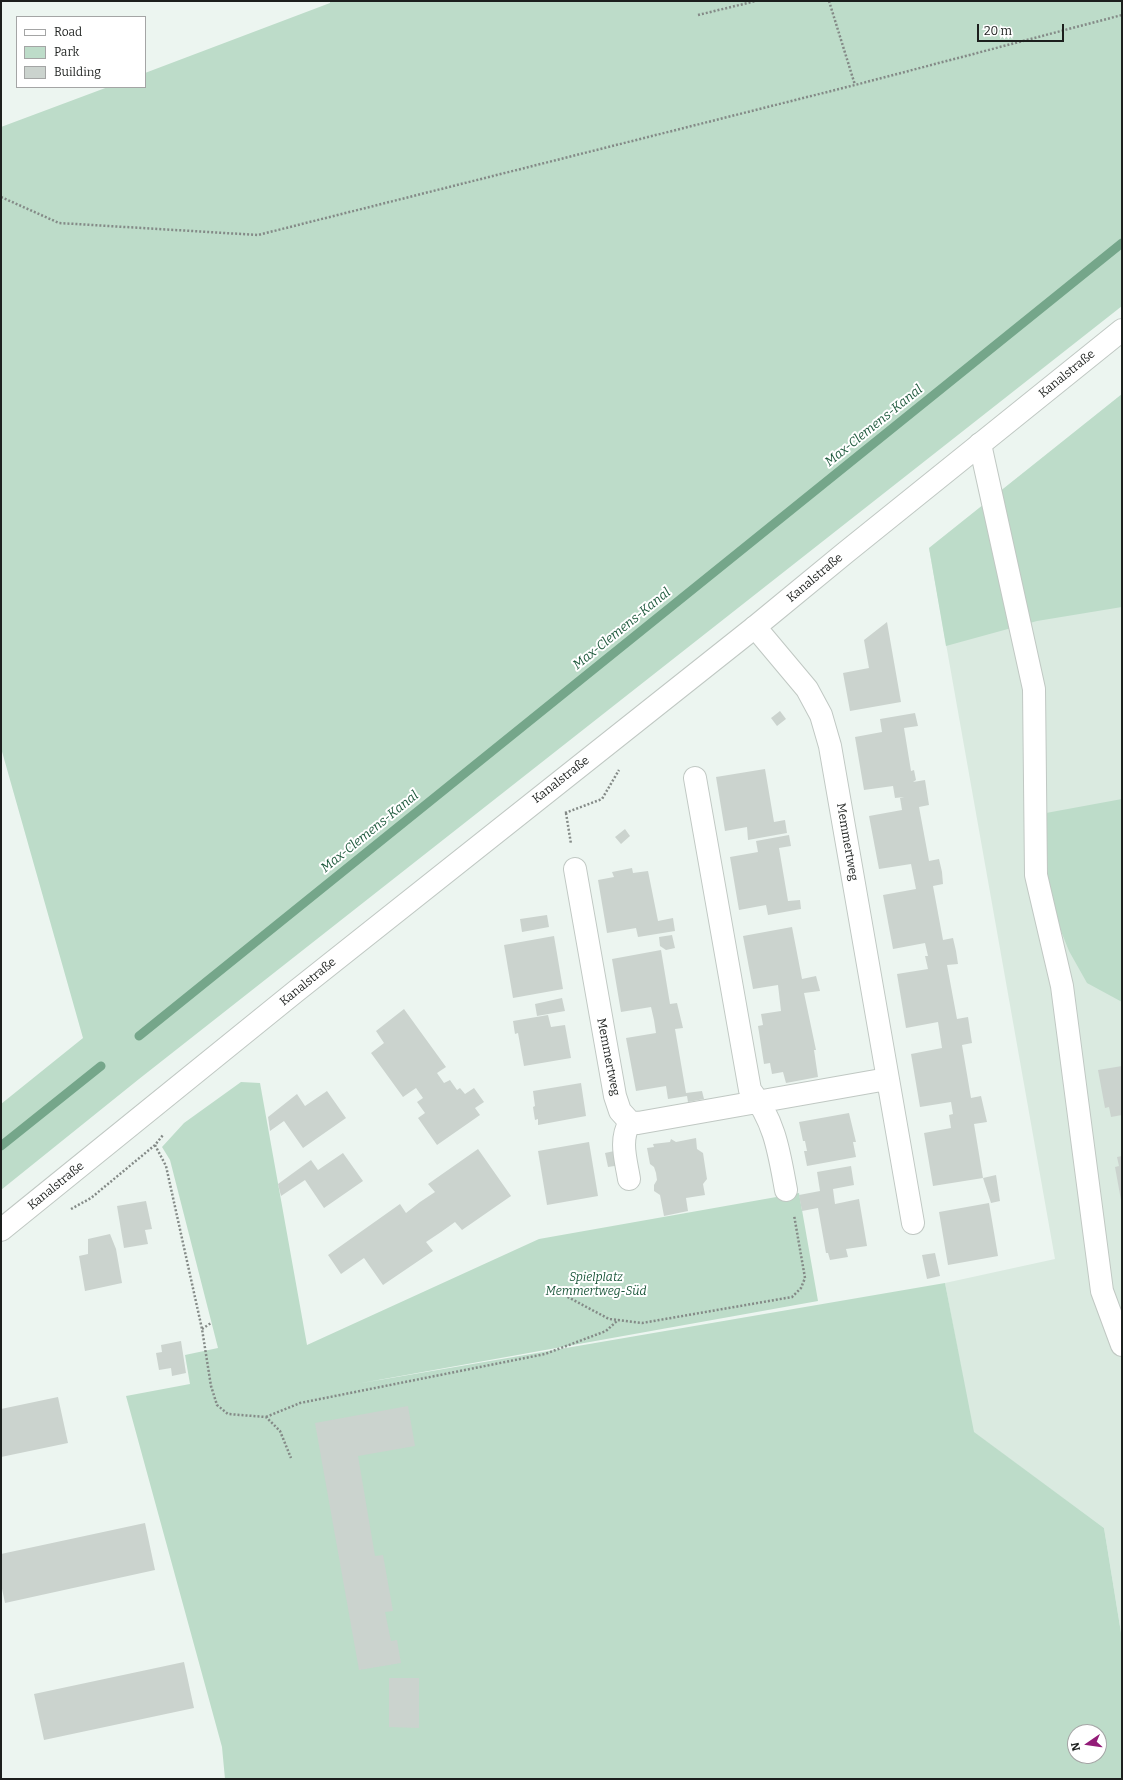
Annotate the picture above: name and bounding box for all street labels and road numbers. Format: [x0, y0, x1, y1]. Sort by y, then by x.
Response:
street label: Kanalstraße [1036, 347, 1098, 401]
street label: Kanalstraße [784, 551, 846, 605]
street label: Kanalstraße [530, 753, 592, 807]
street label: Memmertweg [833, 802, 861, 882]
street label: Kanalstraße [277, 955, 339, 1009]
street label: Memmertweg [593, 1017, 623, 1097]
street label: Kanalstraße [25, 1159, 87, 1213]

